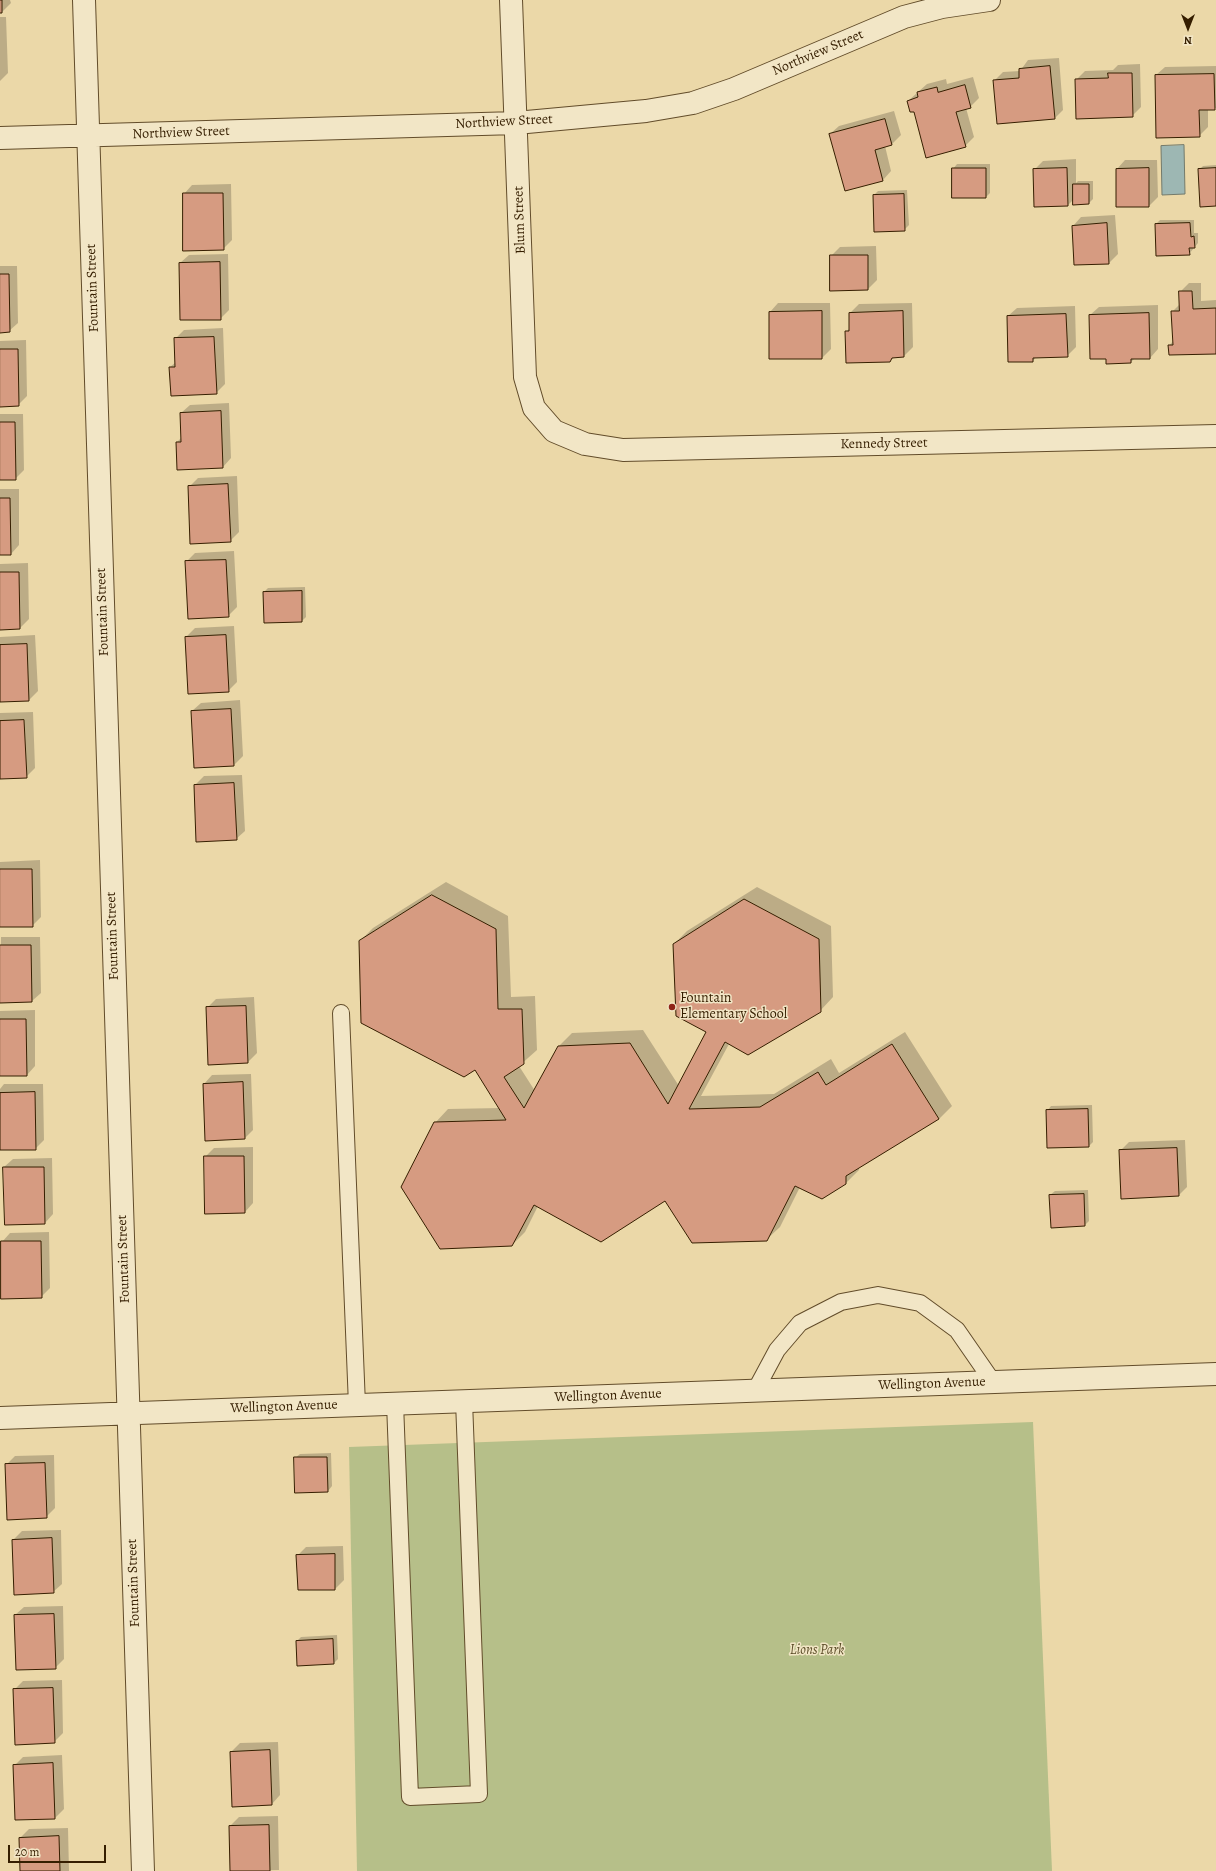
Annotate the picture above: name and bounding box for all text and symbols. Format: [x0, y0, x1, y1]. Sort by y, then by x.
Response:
north arrow [1168, 8, 1208, 48]
street label: Northview Street [770, 26, 866, 80]
text: N [1184, 33, 1192, 48]
street label: Northview Street [455, 111, 553, 133]
street label: Northview Street [132, 123, 230, 143]
street label: Blum Street [510, 186, 530, 254]
street label: Fountain Street [83, 243, 103, 333]
street label: Kennedy Street [840, 435, 928, 453]
street label: Fountain Street [93, 567, 113, 657]
street label: Fountain Street [103, 891, 123, 981]
place label: Fountain Elementary School [680, 991, 787, 1024]
marker: Fountain Elementary School [667, 1002, 677, 1012]
street label: Fountain Street [114, 1214, 134, 1304]
street label: Wellington Avenue [878, 1374, 986, 1394]
street label: Wellington Avenue [554, 1386, 662, 1406]
street label: Wellington Avenue [230, 1397, 338, 1417]
street label: Fountain Street [124, 1538, 144, 1628]
park label: Lions Park [790, 1643, 844, 1659]
scale bar [10, 1837, 108, 1863]
text: 20 m [15, 1844, 39, 1860]

